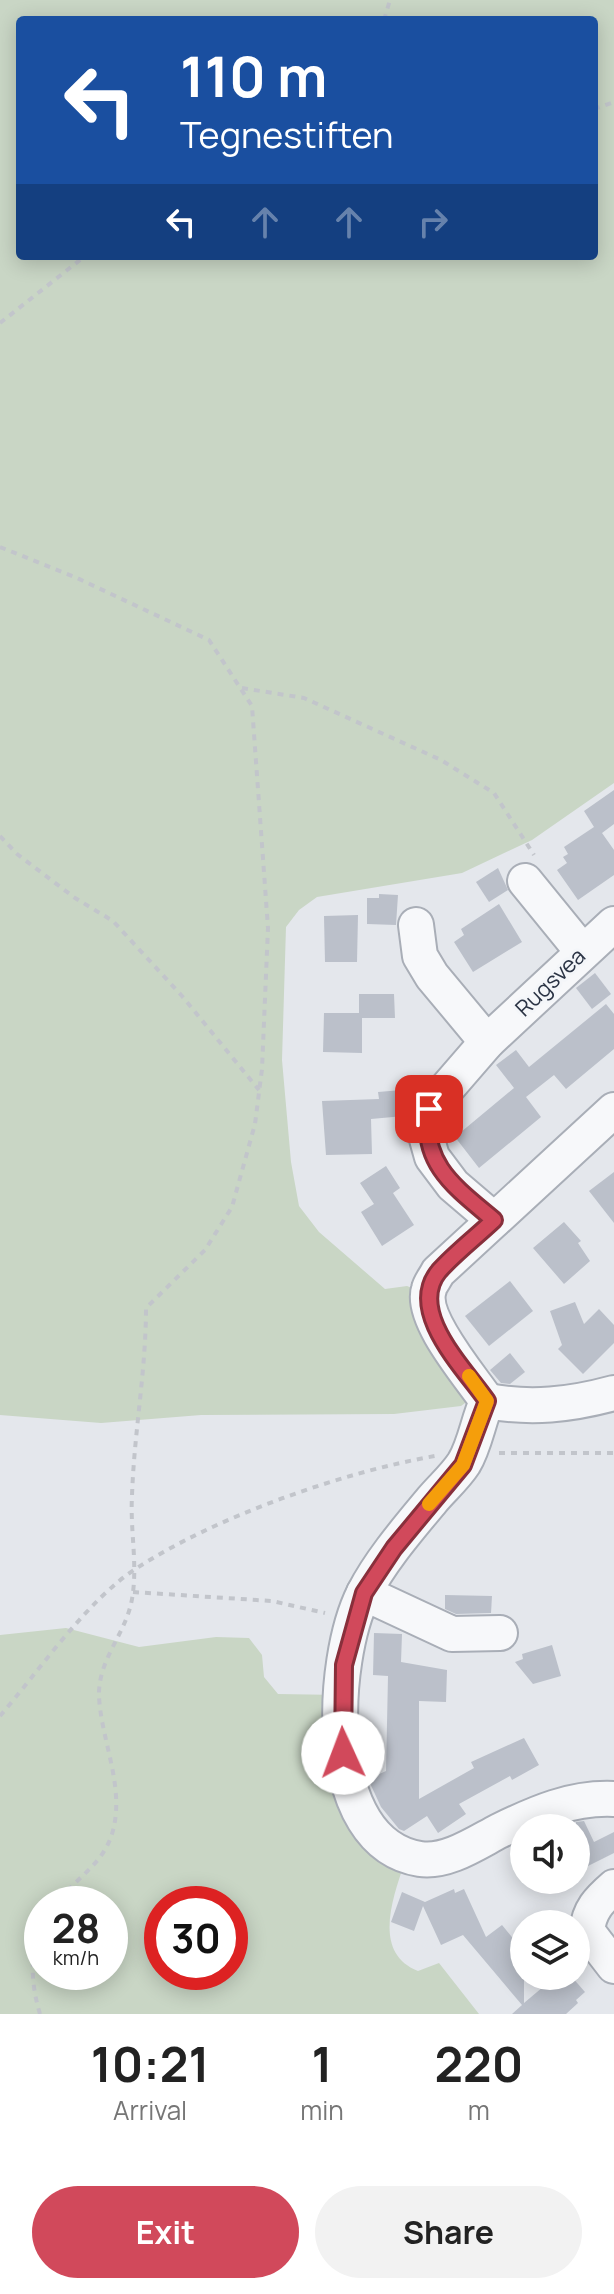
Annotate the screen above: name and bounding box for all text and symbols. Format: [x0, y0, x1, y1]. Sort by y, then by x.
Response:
text: 110 m [180, 37, 327, 114]
icon: left [48, 48, 152, 152]
text: Tegnestiften [180, 110, 393, 159]
icon: left [159, 200, 203, 244]
icon: ahead [243, 200, 287, 244]
icon: ahead [327, 200, 371, 244]
icon: right [411, 200, 455, 244]
street label: Rugsvea [508, 941, 592, 1023]
pin [395, 1075, 463, 1143]
icon: arrive [407, 1087, 451, 1131]
position arrow [301, 1711, 385, 1795]
map controls [510, 1814, 590, 1990]
button: sound [510, 1814, 590, 1894]
speed limit sign: 30 [144, 1886, 248, 1990]
text: 28 [52, 1900, 100, 1955]
button: layers [510, 1910, 590, 1990]
text: km/h [53, 1944, 99, 1971]
text: 10:21 [91, 2031, 209, 2096]
text: 1 [311, 2031, 332, 2096]
text: 220 [434, 2031, 523, 2096]
text: Arrival [113, 2092, 187, 2128]
text: min [300, 2092, 344, 2128]
text: m [468, 2092, 490, 2128]
button: Exit [32, 2186, 299, 2278]
button: Share [315, 2186, 582, 2278]

